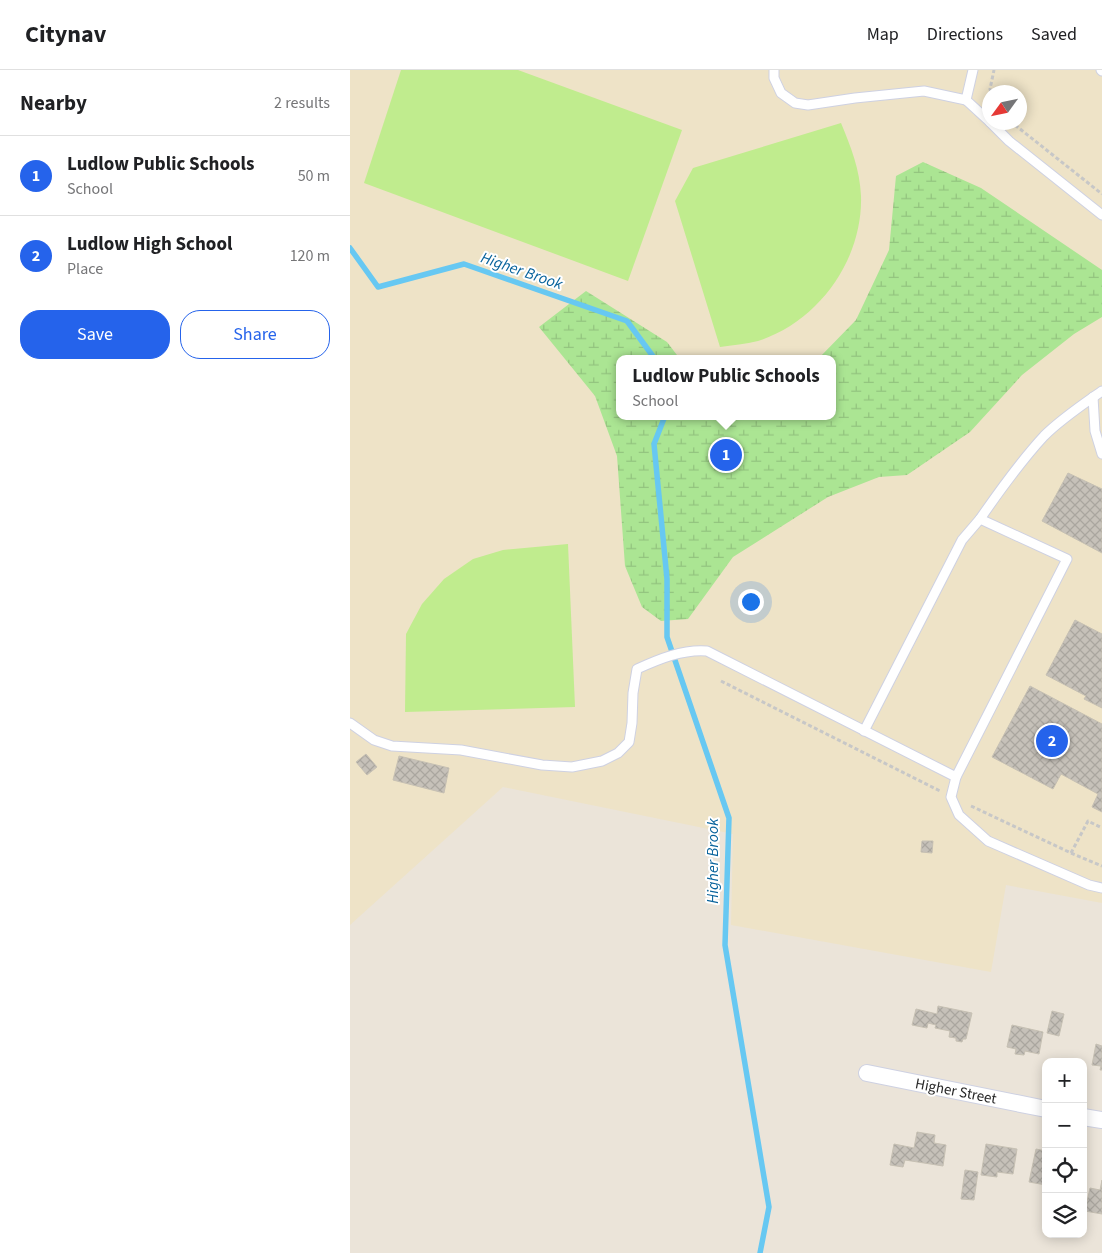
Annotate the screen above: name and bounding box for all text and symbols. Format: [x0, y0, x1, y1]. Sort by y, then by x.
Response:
text: Citynav [25, 17, 106, 52]
text: Map [867, 22, 899, 47]
text: Directions [927, 22, 1003, 47]
text: Saved [1031, 22, 1077, 47]
north arrow [982, 85, 1027, 130]
text: Nearby [20, 88, 87, 118]
text: 2 results [274, 92, 330, 114]
text: Ludlow Public Schools [67, 151, 254, 178]
text: 1 [32, 165, 40, 187]
text: 50 m [298, 165, 330, 187]
text: School [67, 178, 113, 200]
text: Ludlow High School [67, 231, 232, 258]
text: 2 [32, 245, 40, 267]
text: 120 m [290, 245, 330, 267]
water label: Higher Brook [478, 247, 566, 295]
text: Place [67, 258, 103, 280]
button: Save [20, 310, 170, 359]
button: Share [180, 310, 330, 359]
popup [616, 355, 836, 420]
text: Ludlow Public Schools [632, 363, 820, 390]
text: School [632, 390, 678, 412]
pin: 1 [710, 436, 742, 474]
your location [738, 589, 764, 615]
pin: 2 [1036, 722, 1068, 760]
water label: Higher Brook [702, 818, 724, 904]
map controls [1042, 1058, 1087, 1238]
button: + [1042, 1058, 1087, 1103]
street label: Higher Street [913, 1073, 998, 1110]
button: − [1042, 1103, 1087, 1148]
button: locate [1042, 1148, 1087, 1193]
button: layers [1042, 1193, 1087, 1238]

